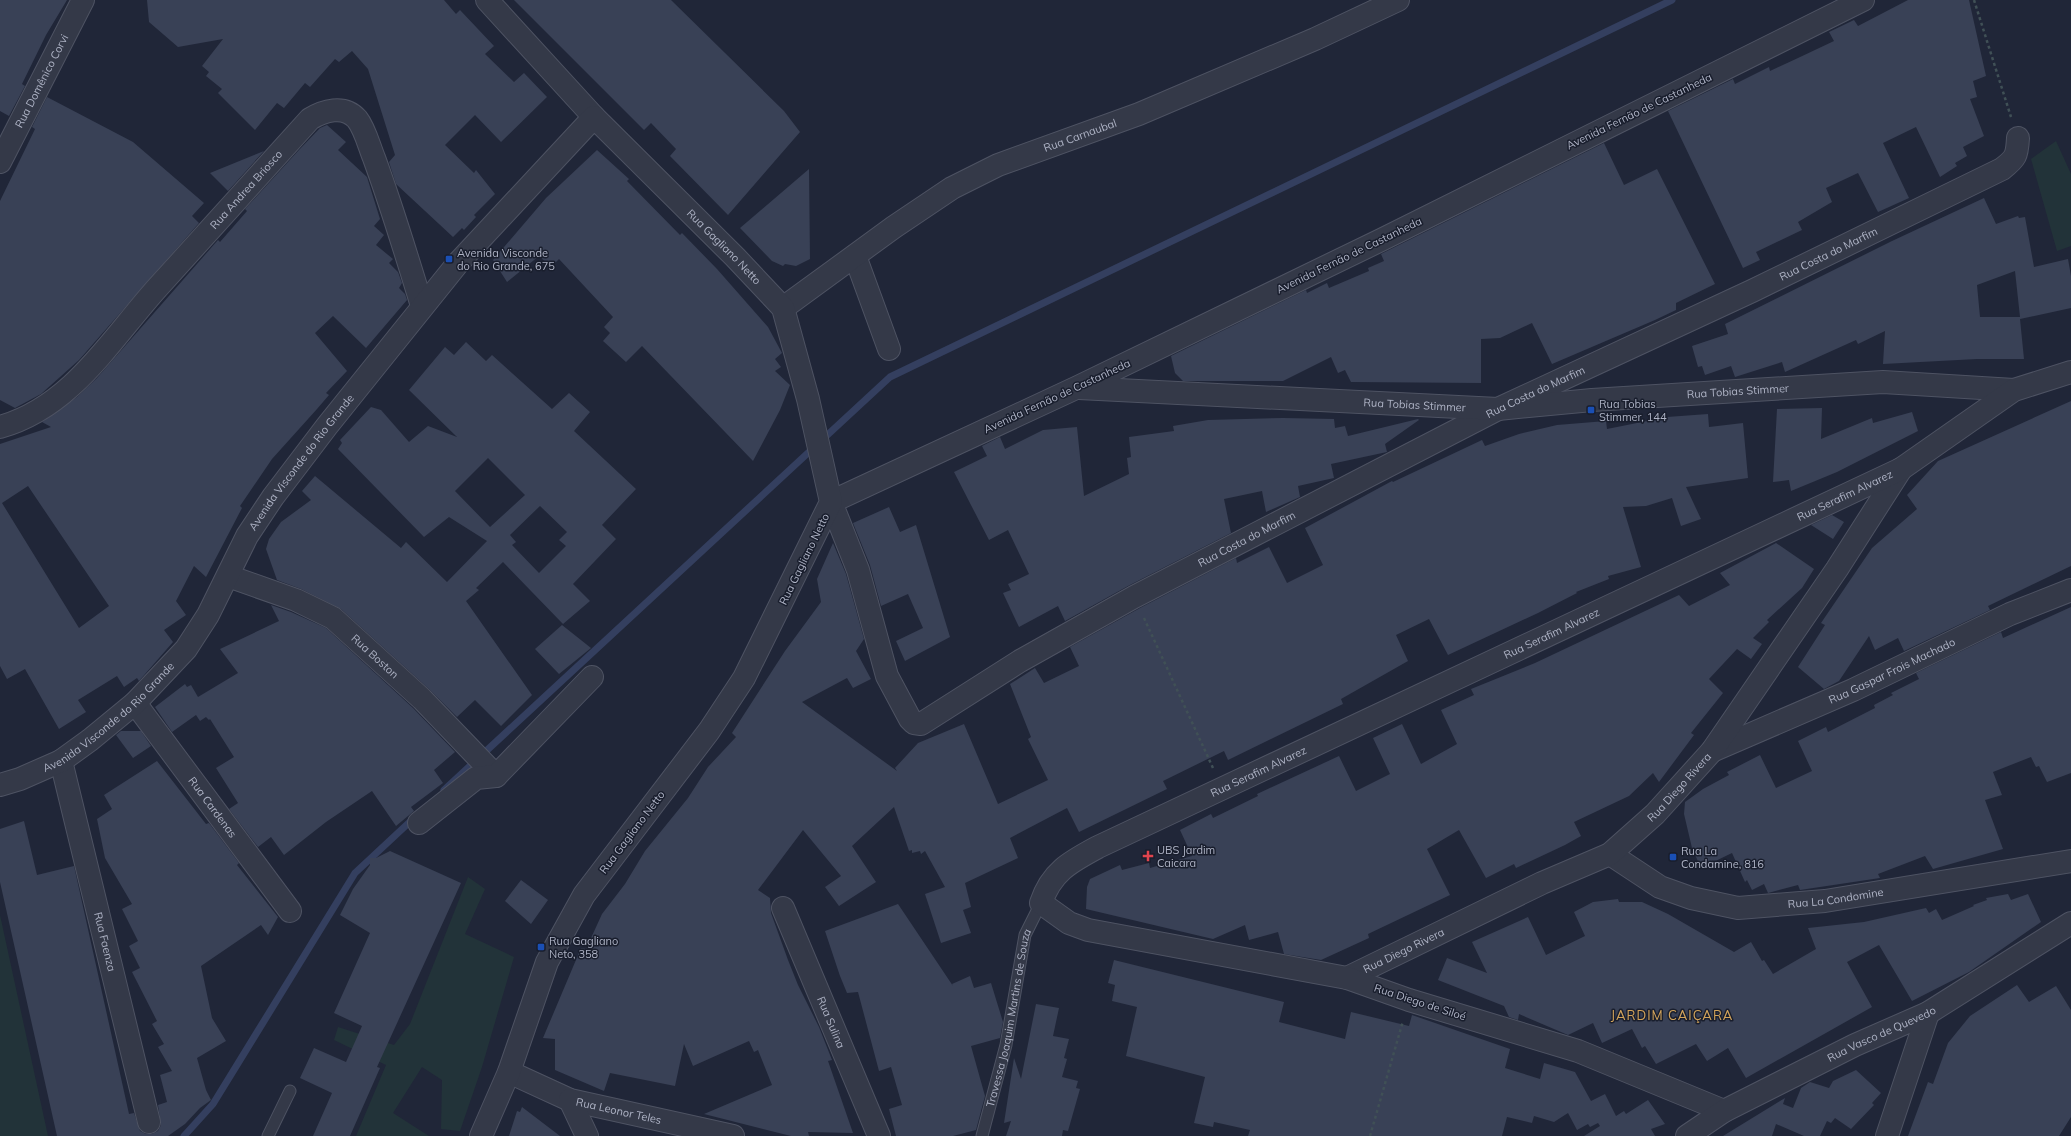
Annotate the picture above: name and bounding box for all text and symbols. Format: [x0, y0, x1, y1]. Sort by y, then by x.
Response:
street label: Rua Domênico Corvi [12, 32, 71, 130]
street label: Avenida Fernão de Castanheda [1564, 70, 1714, 152]
street label: Rua Carnaubal [1042, 116, 1119, 155]
street label: Rua Andrea Briosco [207, 147, 285, 232]
street label: Rua Gagliano Netto [684, 206, 764, 287]
street label: Avenida Fernão de Castanheda [1274, 214, 1424, 296]
street label: Rua Costa do Marfim [1777, 224, 1880, 284]
place label: Avenida Visconde do Rio Grande, 675 [457, 246, 555, 273]
marker: Avenida Visconde do Rio Grande, 675 [444, 254, 454, 264]
street label: Avenida Fernão de Castanheda [981, 356, 1133, 436]
street label: Rua Costa do Marfim [1483, 363, 1587, 421]
street label: Rua Tobias Stimmer [1686, 381, 1789, 401]
street label: Avenida Visconde do Rio Grande [246, 391, 357, 533]
street label: Rua Tobias Stimmer [1363, 395, 1466, 414]
place label: Rua Tobias Stimmer, 144 [1599, 397, 1667, 424]
marker: Rua Tobias Stimmer, 144 [1586, 405, 1596, 415]
street label: Rua Serafim Alvarez [1794, 467, 1895, 524]
street label: Rua Costa do Marfim [1195, 508, 1298, 570]
street label: Rua Gagliano Netto [776, 511, 832, 607]
street label: Rua Serafim Alvarez [1501, 605, 1602, 662]
street label: Rua Boston [348, 631, 402, 681]
street label: Rua Gaspar Frois Machado [1827, 635, 1957, 707]
street label: Avenida Visconde do Rio Grande [41, 659, 177, 775]
street label: Rua Serafim Alvarez [1208, 743, 1309, 800]
street label: Rua Diego Rivera [1644, 750, 1714, 825]
street label: Rua Cardenas [185, 774, 240, 840]
street label: Rua Gagliano Netto [596, 788, 668, 876]
place label: UBS Jardim Caicara [1157, 843, 1215, 870]
place label: Rua La Condamine, 816 [1681, 844, 1764, 871]
marker: UBS Jardim Caicara [1142, 850, 1154, 862]
marker: Rua La Condamine, 816 [1668, 852, 1678, 862]
street label: Rua La Condomine [1787, 885, 1884, 911]
street label: Rua Faenza [91, 911, 119, 973]
street label: Rua Diego Rivera [1361, 925, 1447, 976]
street label: Travessa Joaquim Martins de Souza [983, 926, 1034, 1109]
place label: Rua Gagliano Neto, 358 [549, 934, 618, 961]
marker: Rua Gagliano Neto, 358 [536, 942, 546, 952]
street label: Rua Diego de Siloé [1372, 981, 1468, 1023]
street label: Rua Sulina [814, 994, 848, 1050]
street label: Rua Vasco de Quevedo [1825, 1003, 1938, 1065]
district label: JARDIM CAIÇARA [1611, 1007, 1733, 1023]
street label: Rua Leonor Teles [575, 1095, 663, 1127]

